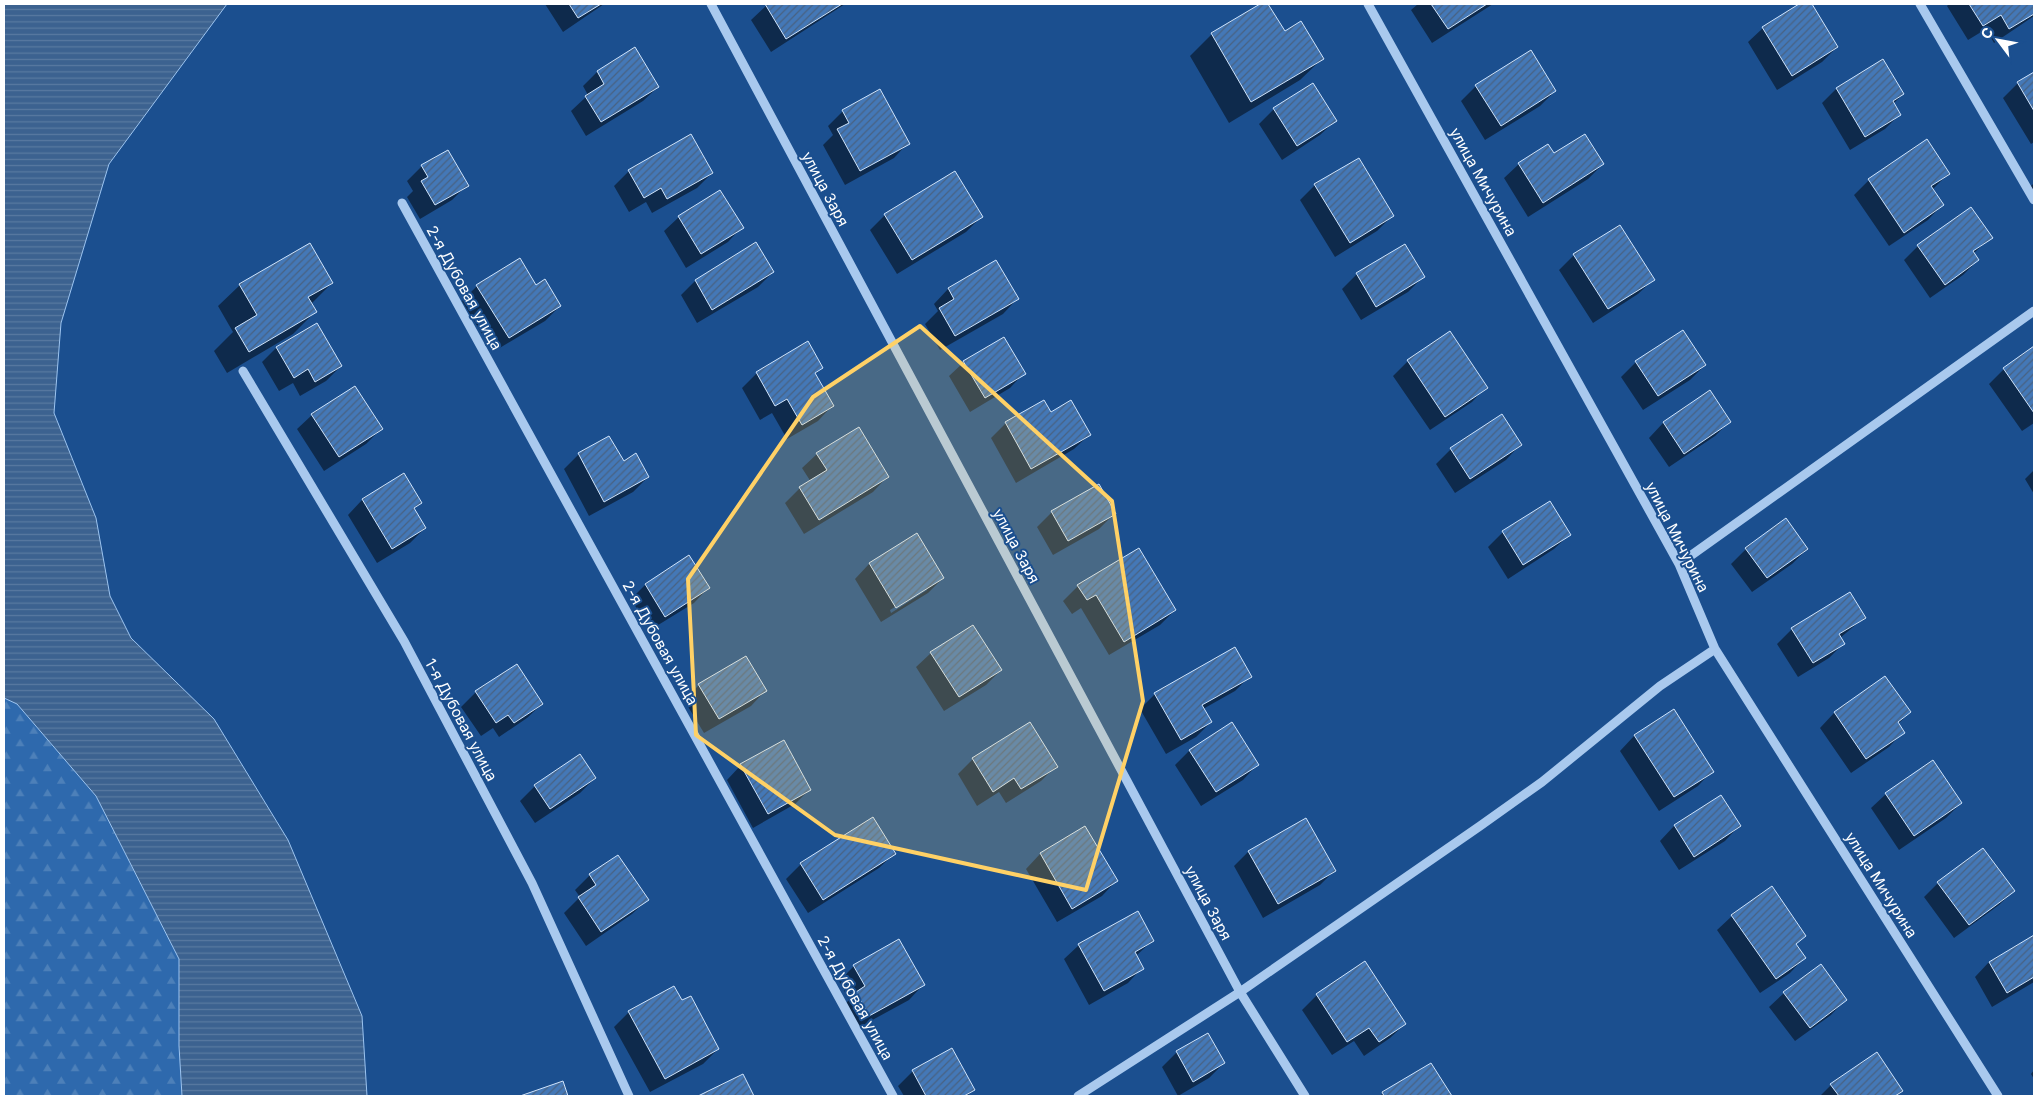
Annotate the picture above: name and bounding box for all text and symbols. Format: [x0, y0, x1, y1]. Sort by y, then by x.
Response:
north arrow [1973, 15, 2023, 65]
text: С [1977, 24, 1997, 42]
street label: улица Мичурина [1446, 124, 1521, 239]
street label: улица Заря [798, 148, 853, 229]
street label: 2-я Дубовая улица [422, 222, 506, 353]
street label: улица Мичурина [1641, 478, 1713, 595]
street label: улица Заря [989, 505, 1044, 586]
street label: 2-я Дубовая улица [618, 577, 702, 708]
street label: 1-я Дубовая улица [421, 655, 502, 784]
street label: улица Мичурина [1841, 828, 1922, 941]
street label: улица Заря [1181, 862, 1236, 943]
street label: 2-я Дубовая улица [813, 932, 897, 1063]

